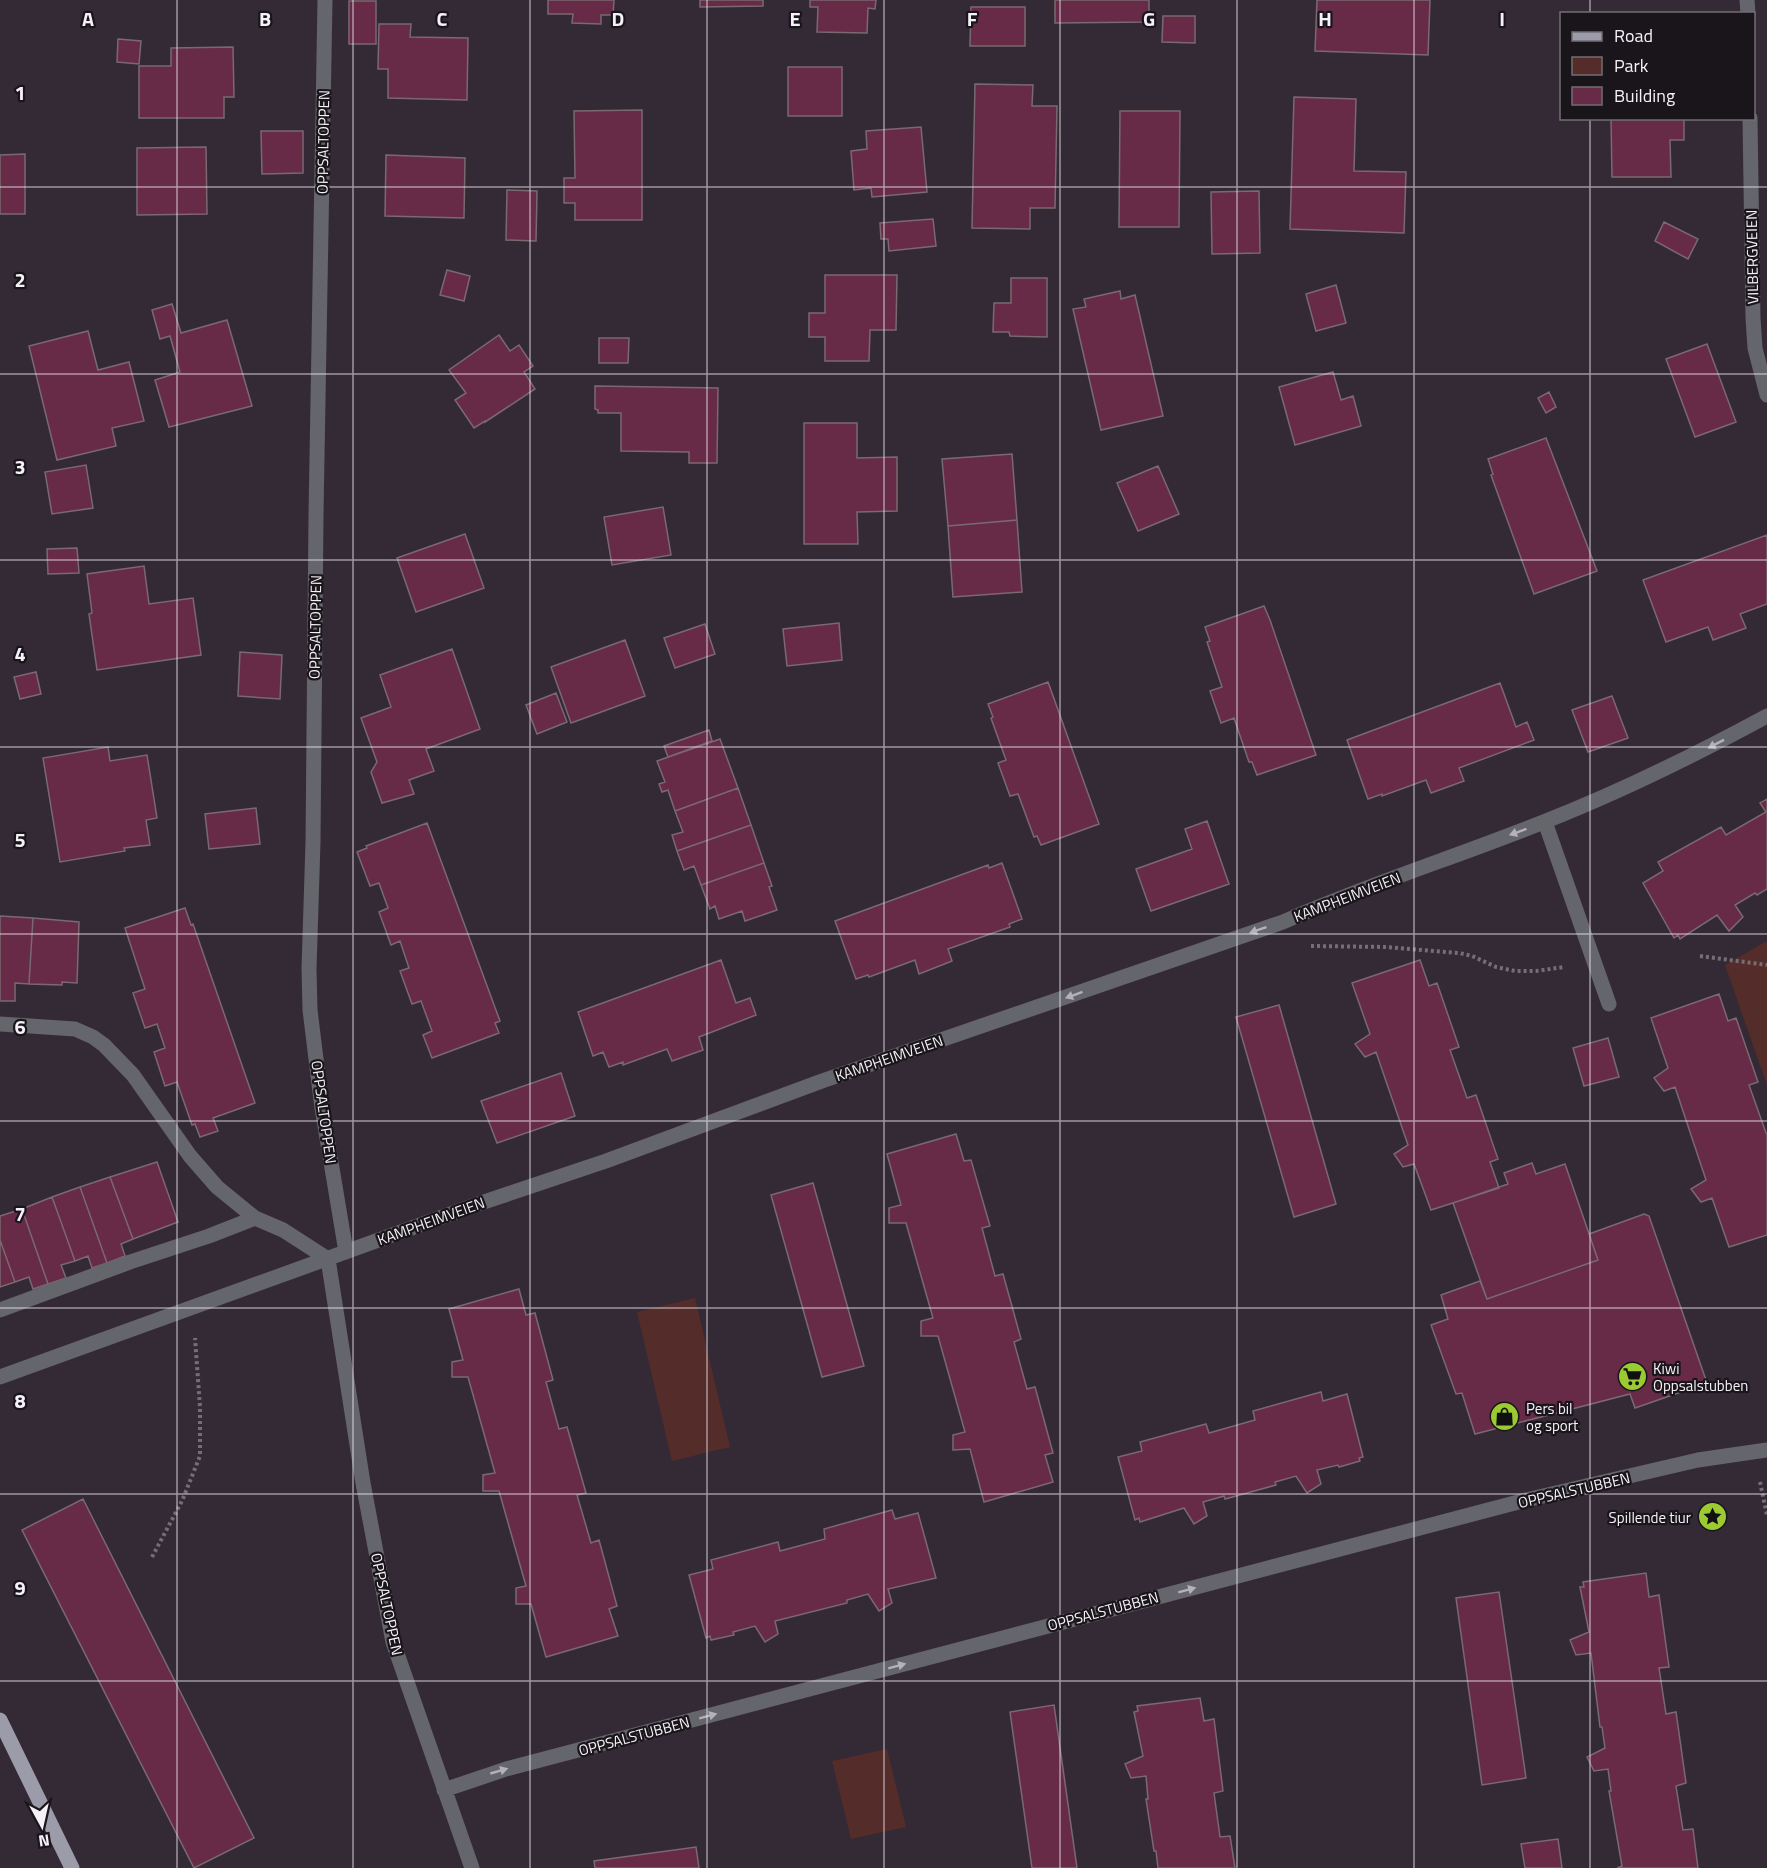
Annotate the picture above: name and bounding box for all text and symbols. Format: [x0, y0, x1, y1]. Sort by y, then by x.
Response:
text: A [82, 3, 94, 34]
text: B [259, 3, 271, 34]
text: C [437, 3, 448, 34]
text: D [612, 3, 624, 34]
text: E [789, 3, 801, 34]
text: F [967, 3, 978, 34]
text: G [1143, 3, 1155, 34]
text: H [1318, 3, 1332, 34]
text: I [1499, 3, 1505, 34]
legend [1560, 12, 1755, 120]
text: Road [1614, 22, 1653, 49]
text: Park [1614, 52, 1649, 79]
text: 1 [14, 77, 26, 108]
text: Building [1614, 82, 1675, 109]
street label: OPPSALTOPPEN [311, 90, 335, 194]
street label: VILBERGVEIEN [1740, 209, 1764, 305]
text: 2 [14, 264, 26, 295]
text: 3 [14, 451, 26, 482]
street label: OPPSALTOPPEN [303, 575, 327, 679]
text: 4 [14, 638, 26, 669]
one-way arrow [1707, 739, 1724, 748]
text: 5 [14, 824, 26, 855]
one-way arrow [1509, 827, 1527, 837]
street label: KAMPHEIMVEIEN [1290, 866, 1404, 928]
one-way arrow [1249, 926, 1267, 936]
one-way arrow [1065, 991, 1083, 1000]
text: 6 [14, 1011, 26, 1042]
street label: KAMPHEIMVEIEN [832, 1029, 946, 1087]
street label: OPPSALTOPPEN [305, 1059, 343, 1165]
street label: KAMPHEIMVEIEN [374, 1191, 488, 1251]
text: 7 [14, 1198, 26, 1229]
place label: Kiwi Oppsalstubben [1653, 1357, 1748, 1397]
supermarket icon: Kiwi Oppsalstubben [1616, 1361, 1648, 1393]
text: 8 [14, 1385, 26, 1416]
place label: Pers bil og sport [1526, 1397, 1579, 1437]
shop icon: Pers bil og sport [1489, 1401, 1521, 1433]
street label: OPPSALSTUBBEN [1516, 1466, 1632, 1514]
place icon: Spillende tiur [1696, 1501, 1728, 1533]
place label: Spillende tiur [1609, 1506, 1691, 1529]
street label: OPPSALTOPPEN [365, 1551, 409, 1657]
text: 9 [14, 1572, 26, 1603]
one-way arrow [1178, 1584, 1196, 1594]
street label: OPPSALSTUBBEN [1045, 1585, 1161, 1637]
one-way arrow [888, 1661, 906, 1671]
street label: OPPSALSTUBBEN [576, 1710, 692, 1762]
one-way arrow [699, 1711, 718, 1721]
one-way arrow [491, 1766, 509, 1775]
north arrow [12, 1796, 72, 1856]
text: N [37, 1828, 51, 1854]

